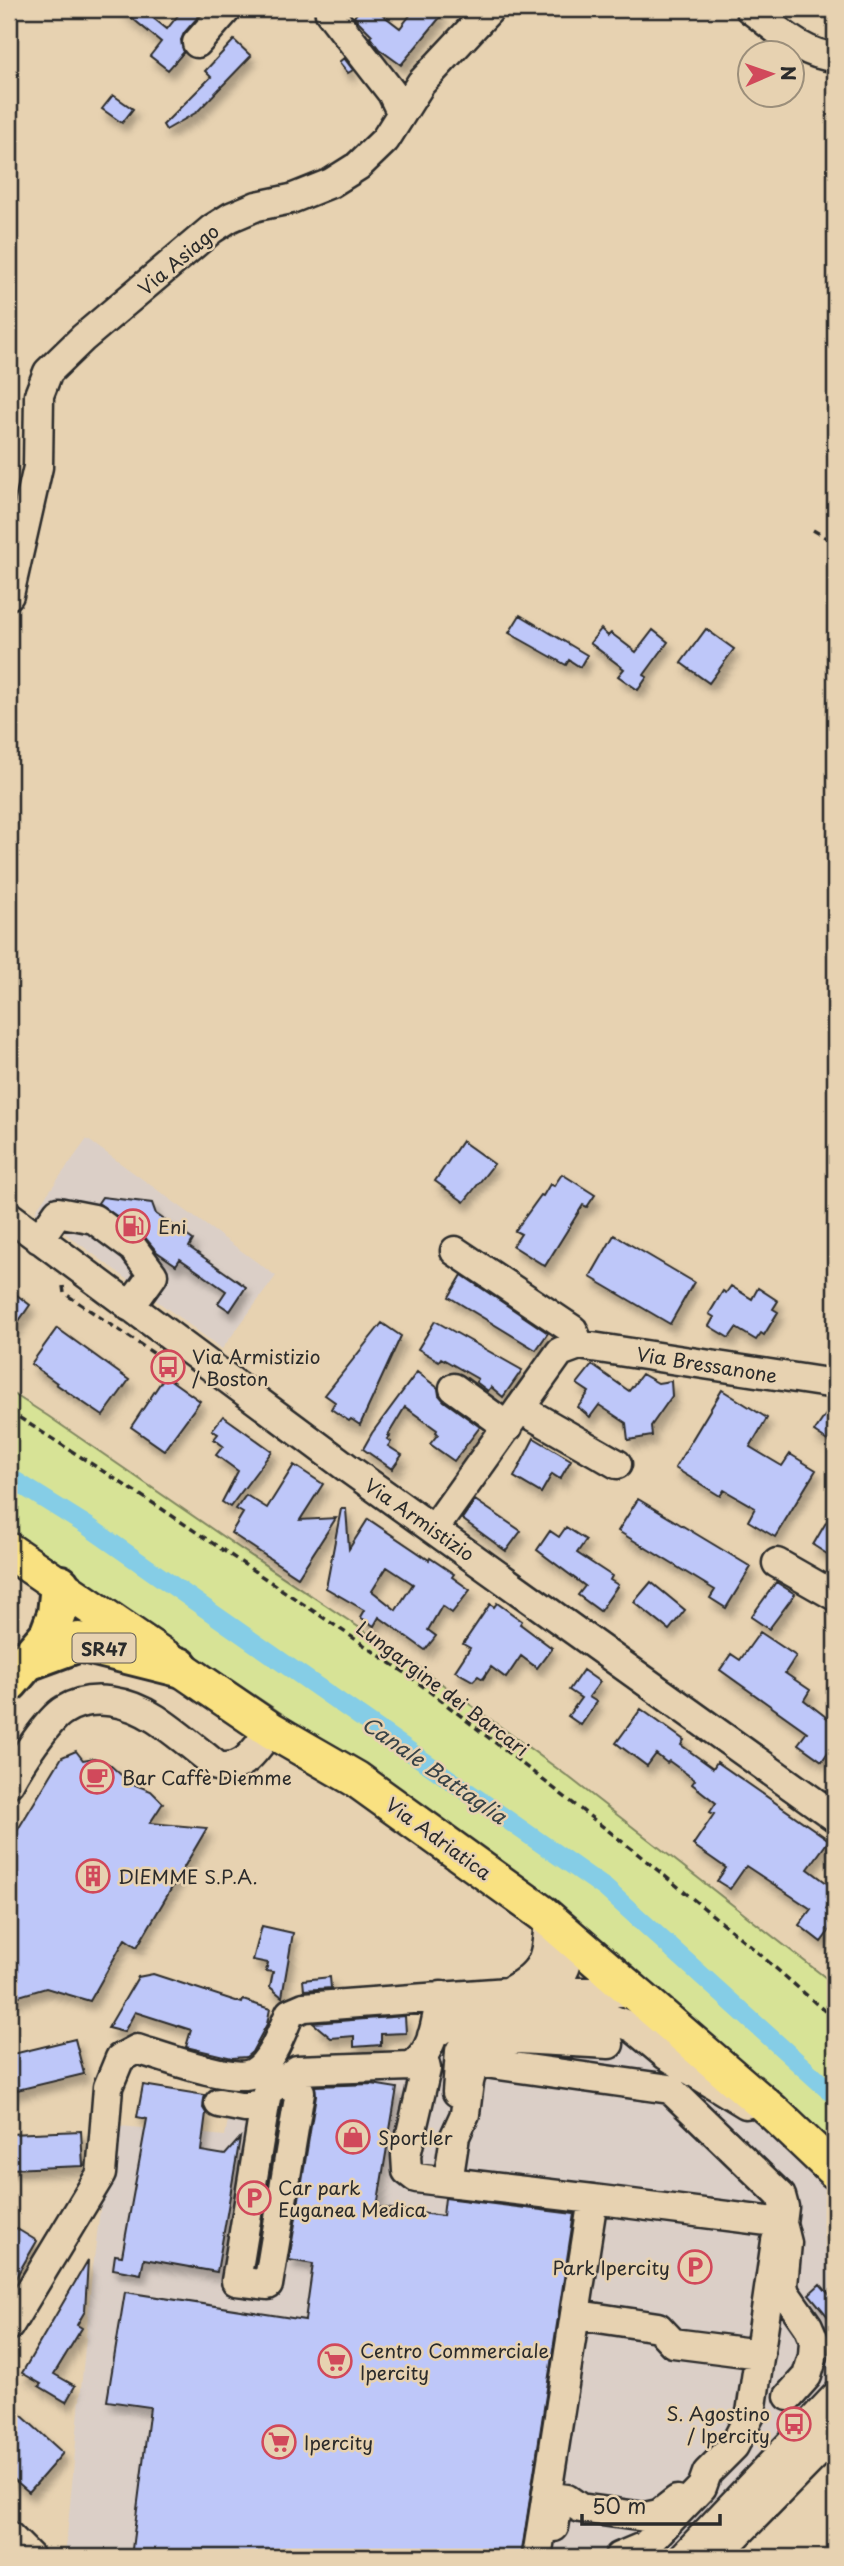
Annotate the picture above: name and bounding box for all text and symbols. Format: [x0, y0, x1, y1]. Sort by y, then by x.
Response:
north arrow [736, 38, 806, 108]
text: N [775, 65, 803, 81]
street label: Via Asiago [131, 217, 225, 301]
fuel station icon: Eni [114, 1207, 152, 1245]
place label: Eni [158, 1212, 187, 1240]
street label: Via Bressanone [634, 1339, 780, 1389]
place label: Via Armistizio / Boston [192, 1342, 320, 1392]
bus stop icon: Via Armistizio / Boston [149, 1348, 187, 1386]
street label: Via Armistizio [359, 1471, 481, 1567]
street label: Lungargine dei Barcari [351, 1614, 535, 1762]
road number: SR47 [72, 1633, 136, 1662]
water label: Canale Battaglia [356, 1707, 515, 1832]
cafe icon: Bar Caffè Diemme [78, 1758, 116, 1796]
place label: Bar Caffè Diemme [122, 1763, 292, 1791]
street label: Via Adriatica [380, 1790, 498, 1886]
building icon: DIEMME S.P.A. [74, 1857, 112, 1895]
place label: DIEMME S.P.A. [118, 1862, 258, 1890]
shop icon: Sportler [334, 2118, 372, 2156]
place label: Sportler [378, 2123, 453, 2151]
place label: Car park Euganea Medica [278, 2173, 427, 2223]
parking icon: Car park Euganea Medica [235, 2179, 273, 2217]
parking icon: Park Ipercity [676, 2248, 714, 2286]
place label: Park Ipercity [553, 2253, 670, 2281]
place label: Centro Commerciale Ipercity [360, 2336, 549, 2386]
supermarket icon: Centro Commerciale Ipercity [316, 2342, 354, 2380]
place label: S. Agostino / Ipercity [666, 2399, 770, 2449]
bus stop icon: S. Agostino / Ipercity [775, 2405, 813, 2443]
supermarket icon: Ipercity [260, 2423, 298, 2461]
place label: Ipercity [304, 2428, 373, 2456]
scale bar [582, 2482, 720, 2526]
text: 50 m [592, 2489, 646, 2521]

